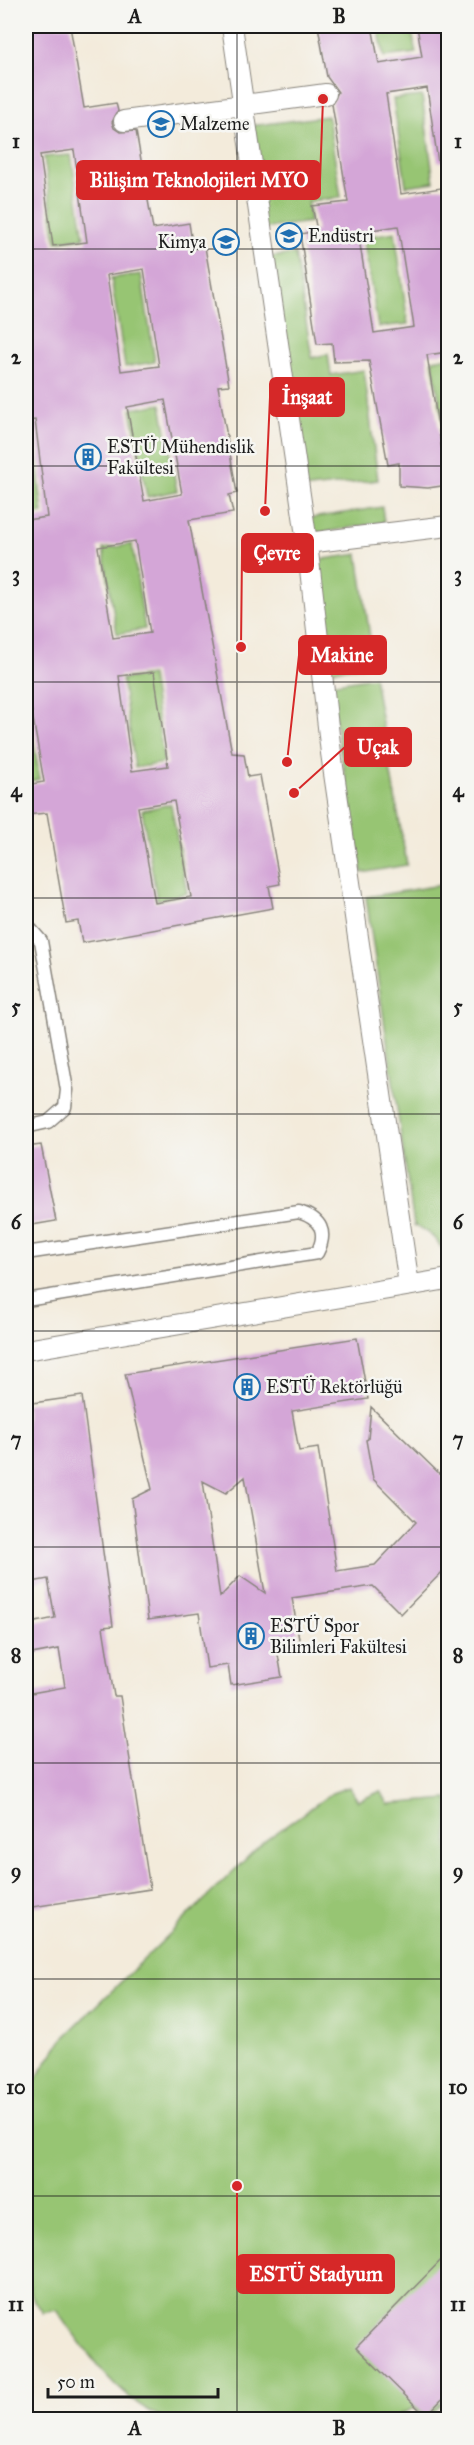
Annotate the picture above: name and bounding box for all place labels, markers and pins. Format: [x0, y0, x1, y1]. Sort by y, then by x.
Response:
school or university icon: Malzeme [146, 109, 176, 139]
place label: Malzeme [180, 113, 249, 135]
callout: Bilişim Teknolojileri MYO [77, 161, 320, 199]
school or university icon: Endüstri [274, 221, 304, 251]
place label: Endüstri [308, 225, 374, 247]
school or university icon: Kimya [211, 227, 241, 257]
place label: Kimya [158, 231, 206, 253]
callout: İnşaat [270, 378, 344, 416]
place label: ESTÜ Mühendislik Fakültesi [107, 435, 255, 479]
building icon: ESTÜ Mühendislik Fakültesi [73, 442, 103, 472]
callout: Çevre [242, 534, 313, 572]
callout: Makine [299, 636, 386, 674]
callout: Uçak [345, 728, 411, 766]
building icon: ESTÜ Rektörlüğü [232, 1372, 262, 1402]
place label: ESTÜ Rektörlüğü [266, 1375, 403, 1399]
place label: ESTÜ Spor Bilimleri Fakültesi [270, 1614, 407, 1658]
building icon: ESTÜ Spor Bilimleri Fakültesi [236, 1621, 266, 1651]
callout: ESTÜ Stadyum [237, 2255, 394, 2293]

